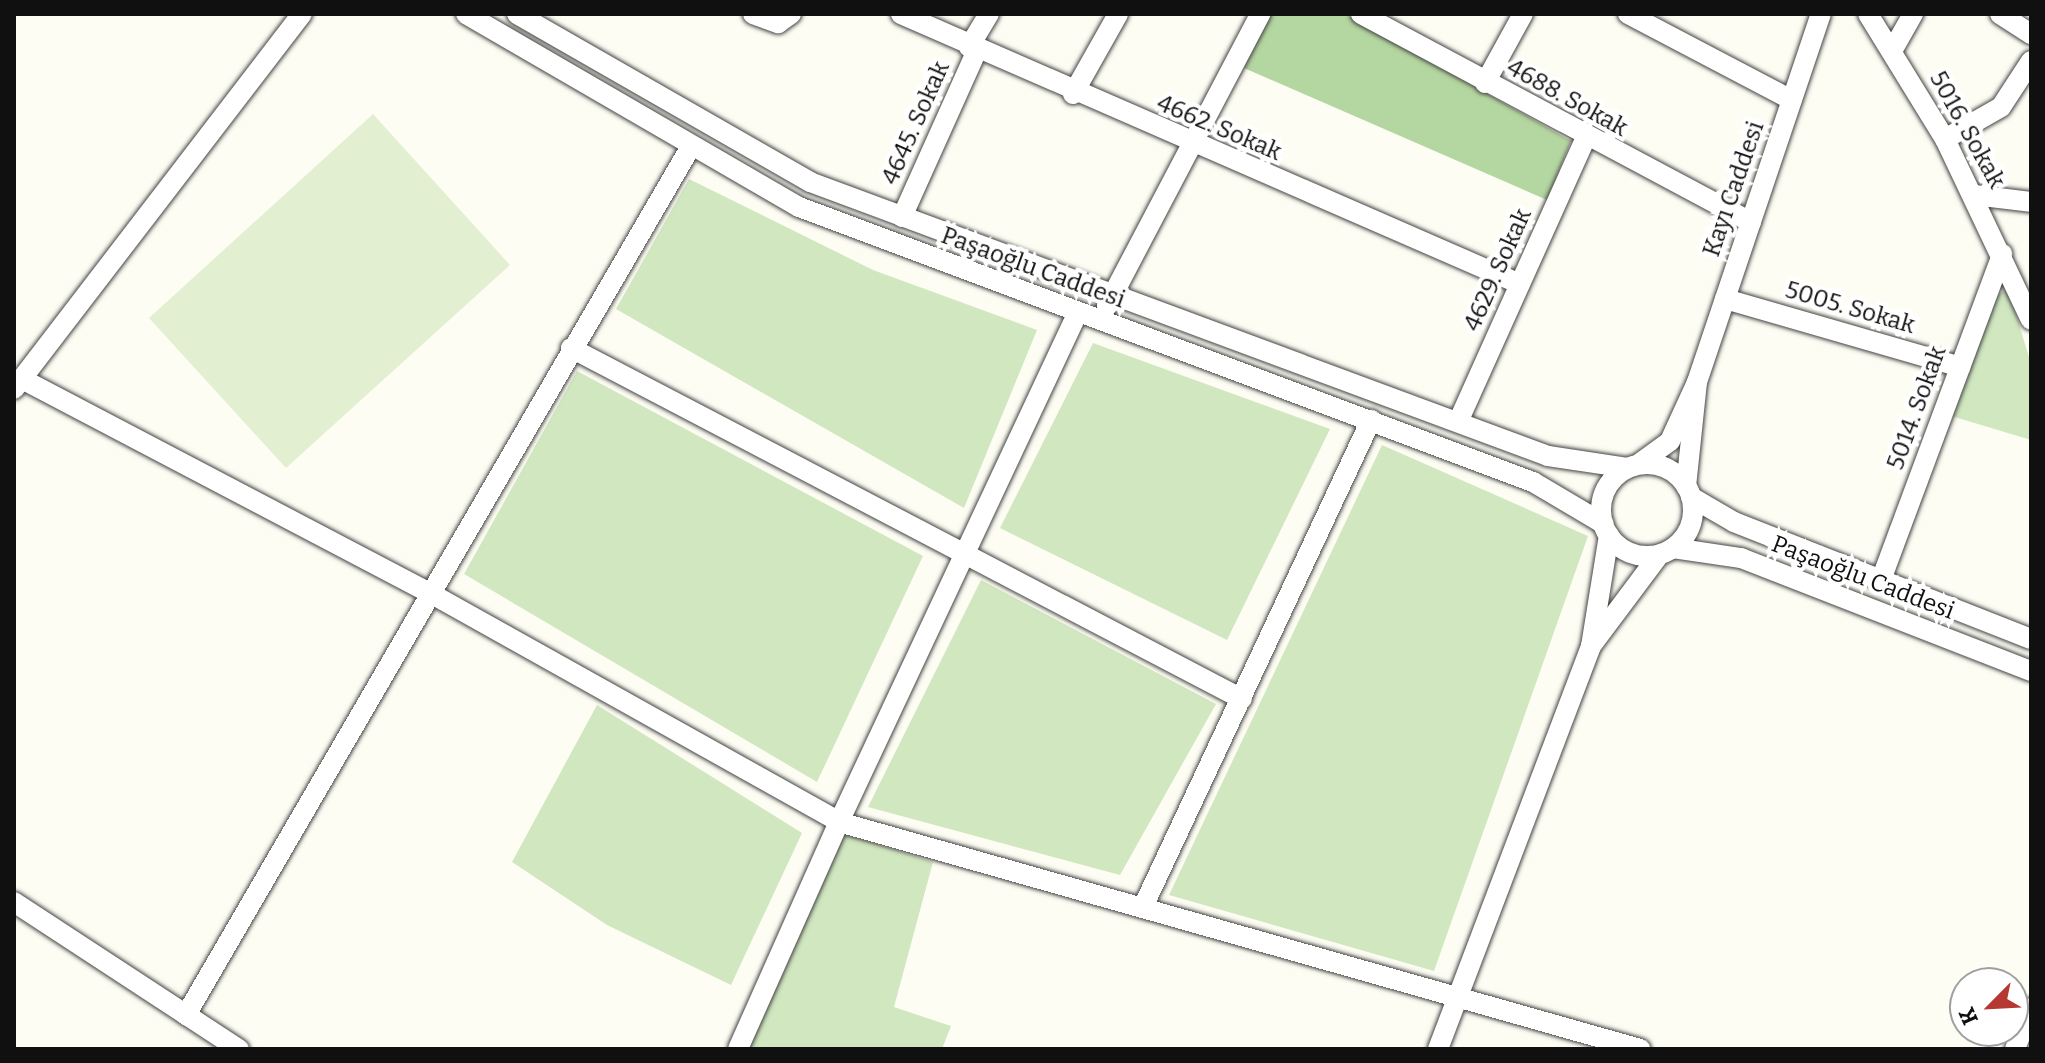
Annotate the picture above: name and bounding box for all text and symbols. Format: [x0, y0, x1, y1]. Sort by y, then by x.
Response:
street label: 4688. Sokak [1502, 53, 1632, 143]
street label: 4645. Sokak [876, 57, 956, 189]
street label: 5016. Sokak [1923, 66, 2011, 194]
street label: 4662. Sokak [1152, 89, 1286, 167]
street label: Kayı Caddesi [1697, 118, 1771, 260]
street label: 4629. Sokak [1458, 204, 1538, 336]
street label: Paşaoğlu Caddesi [937, 221, 1129, 315]
street label: 5005. Sokak [1782, 276, 1918, 340]
street label: 5014. Sokak [1881, 342, 1953, 474]
street label: Paşaoğlu Caddesi [1767, 530, 1959, 626]
north arrow [1949, 967, 2029, 1047]
text: K [1953, 1003, 1984, 1029]

